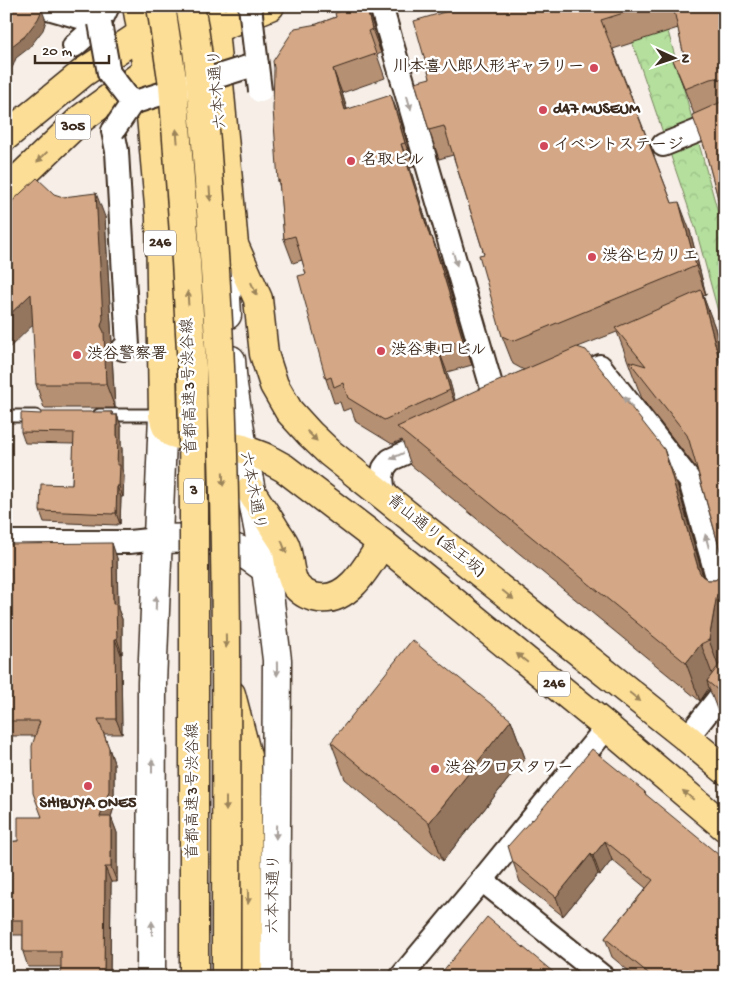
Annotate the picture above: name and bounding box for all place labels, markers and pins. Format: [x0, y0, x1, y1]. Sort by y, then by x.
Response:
place label: 川本喜八郎人形ギャラリー [393, 57, 584, 78]
marker: 川本喜八郎人形ギャラリー [588, 62, 600, 74]
place label: d47 MUSEUM [553, 101, 641, 120]
marker: d47 MUSEUM [537, 104, 549, 116]
place label: イベントステージ [554, 136, 683, 156]
marker: イベントステージ [538, 140, 550, 152]
place label: 名取ビル [361, 150, 425, 171]
marker: 名取ビル [345, 155, 357, 167]
place label: 渋谷ヒカリエ [602, 247, 698, 267]
marker: 渋谷ヒカリエ [586, 251, 598, 263]
place label: 渋谷東口ビル [391, 340, 487, 361]
place label: 渋谷警察署 [87, 344, 167, 365]
marker: 渋谷東口ビル [375, 345, 387, 357]
marker: 渋谷警察署 [71, 349, 83, 361]
place label: 渋谷クロスタワー [445, 759, 573, 779]
marker: 渋谷クロスタワー [429, 763, 441, 775]
marker: SHIBUYA ONE5 [82, 780, 94, 792]
place label: SHIBUYA ONE5 [40, 795, 137, 814]

